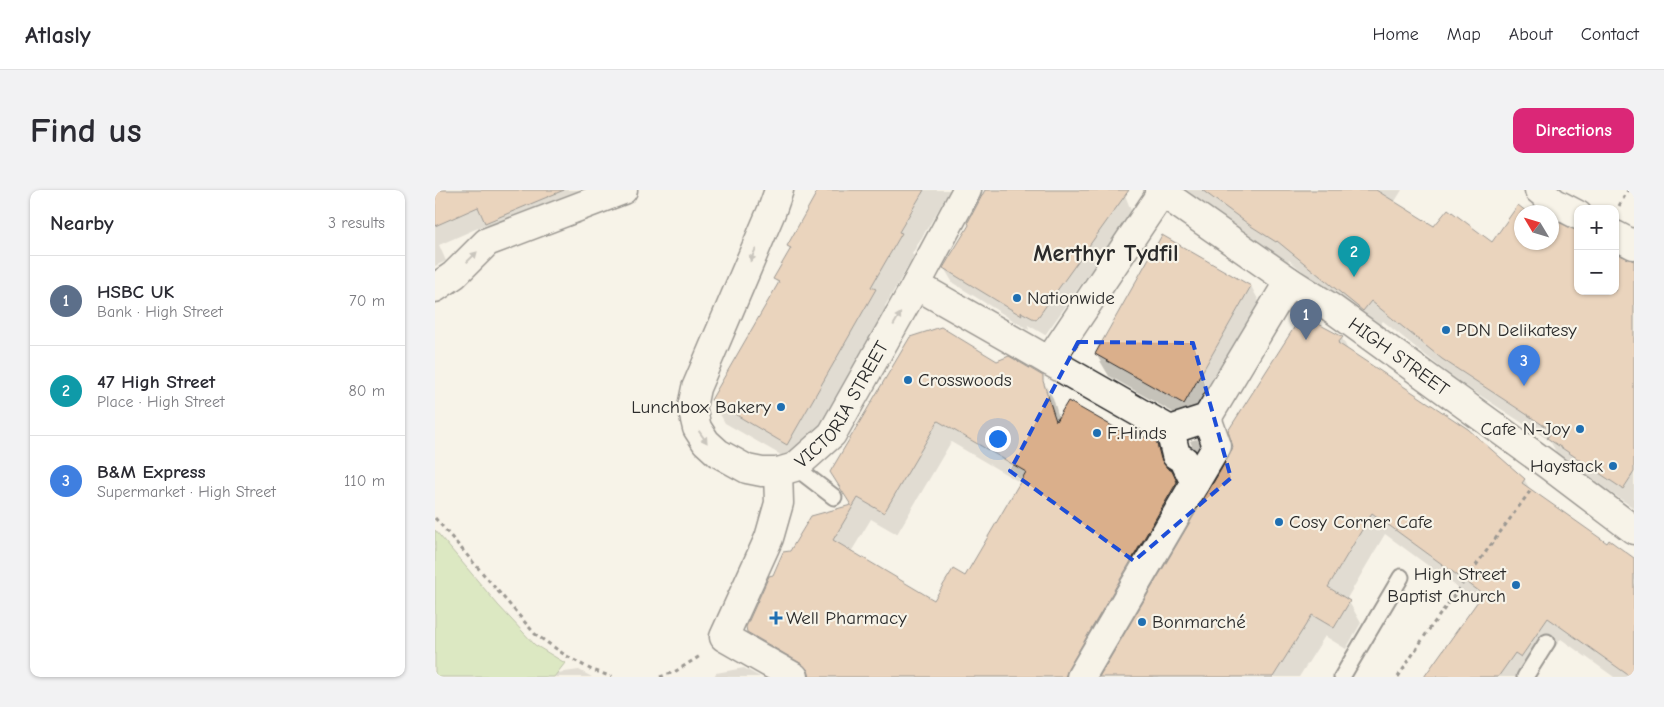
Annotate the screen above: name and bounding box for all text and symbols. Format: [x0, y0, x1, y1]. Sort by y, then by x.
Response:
text: Atlasly [25, 21, 91, 49]
text: Home [1372, 24, 1419, 45]
text: Map [1447, 24, 1481, 45]
text: About [1509, 24, 1553, 45]
text: Contact [1581, 24, 1639, 45]
button: Directions [1513, 108, 1634, 153]
text: Find us [30, 110, 142, 151]
north arrow [1514, 205, 1559, 250]
map controls [1574, 205, 1619, 295]
button: + [1574, 205, 1619, 250]
text: Nearby [50, 211, 114, 235]
text: 3 results [328, 214, 385, 232]
pin: 2 [1338, 236, 1370, 277]
district label: Merthyr Tydfil [1033, 239, 1179, 267]
one-way arrow [749, 248, 757, 262]
button: − [1574, 250, 1619, 295]
one-way arrow [465, 251, 477, 263]
text: HSBC UK [97, 281, 174, 303]
place label: Nationwide [1027, 287, 1115, 309]
text: 1 [63, 292, 69, 310]
text: 70 m [349, 292, 385, 310]
marker: Nationwide [1011, 292, 1023, 304]
pin: 1 [1290, 299, 1322, 340]
text: Bank · High Street [97, 303, 223, 321]
one-way arrow [893, 312, 901, 327]
street label: HIGH STREET [1344, 313, 1453, 401]
place label: PDN Delikatesy [1456, 319, 1577, 341]
marker: PDN Delikatesy [1440, 324, 1452, 336]
street label: VICTORIA STREET [791, 337, 893, 473]
pin: 3 [1508, 345, 1540, 386]
place label: Crosswoods [918, 369, 1012, 391]
text: 47 High Street [97, 371, 215, 393]
marker: Crosswoods [902, 374, 914, 386]
text: 2 [62, 382, 70, 400]
text: 80 m [348, 382, 385, 400]
text: Place · High Street [97, 393, 225, 411]
place label: Lunchbox Bakery [631, 396, 772, 418]
marker: Lunchbox Bakery [775, 401, 787, 413]
place label: Cafe N-Joy [1480, 418, 1570, 440]
place label: F.Hinds [1107, 422, 1167, 444]
marker: Cafe N-Joy [1574, 423, 1586, 435]
your location [985, 426, 1011, 452]
marker: F.Hinds [1091, 427, 1103, 439]
one-way arrow [698, 431, 708, 444]
place label: Haystack [1530, 455, 1604, 477]
marker: Haystack [1607, 460, 1619, 472]
text: B&M Express [97, 461, 206, 483]
text: 3 [62, 472, 70, 490]
text: 110 m [344, 472, 385, 490]
text: Supermarket · High Street [97, 483, 276, 501]
place label: Cosy Corner Cafe [1289, 511, 1432, 533]
marker: Cosy Corner Cafe [1273, 516, 1285, 528]
place label: High Street Baptist Church [1387, 563, 1507, 607]
marker: High Street Baptist Church [1510, 579, 1522, 591]
place label: Well Pharmacy [786, 607, 907, 629]
place label: Bonmarché [1152, 611, 1246, 633]
marker: Well Pharmacy [770, 612, 782, 624]
marker: Bonmarché [1136, 616, 1148, 628]

